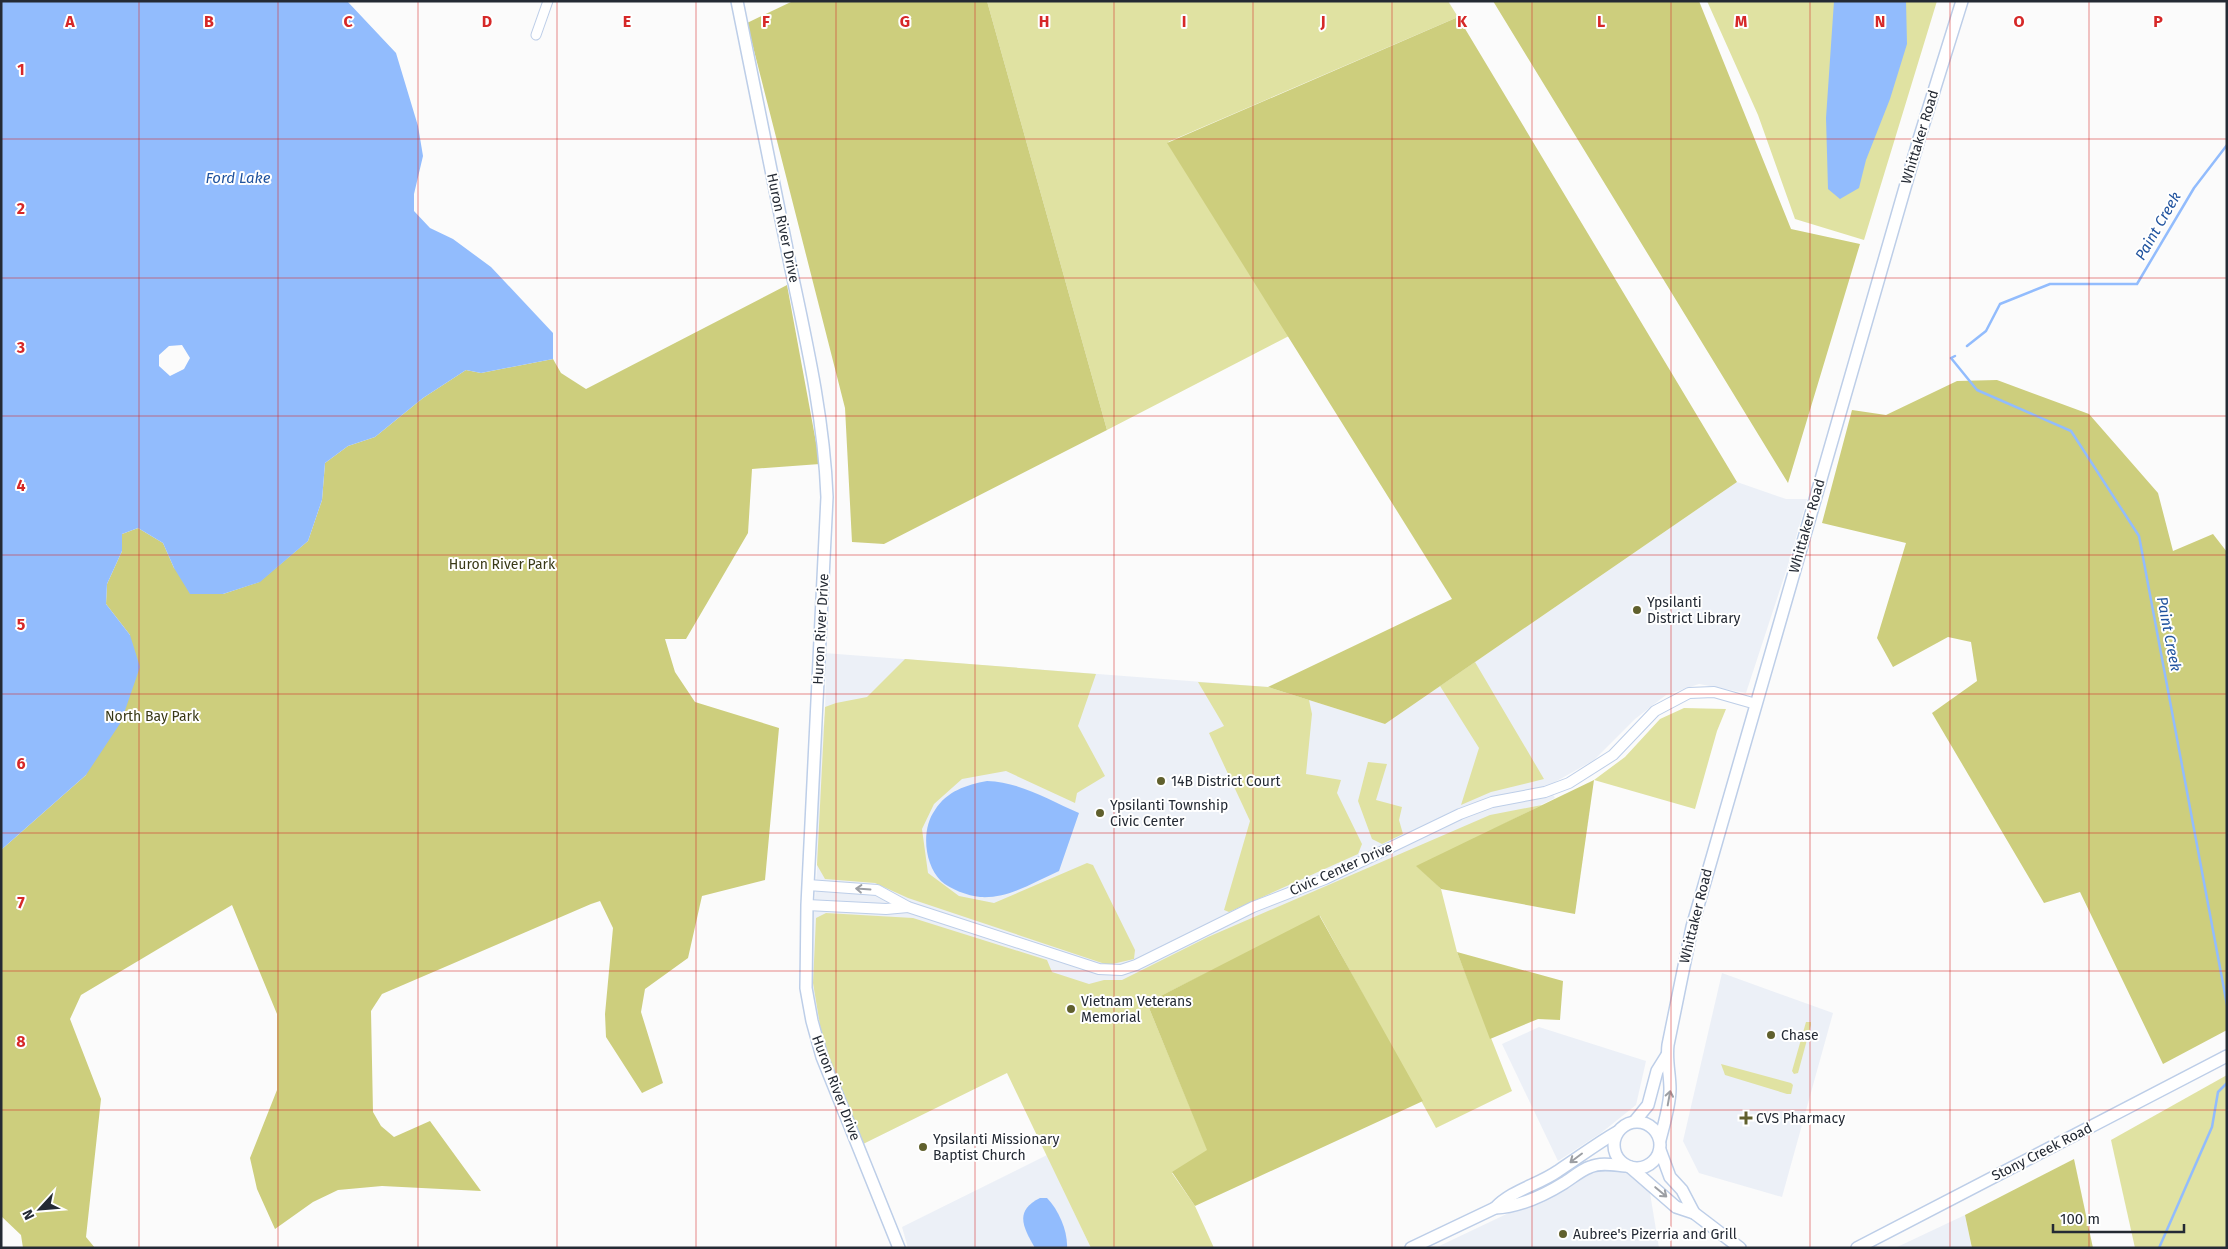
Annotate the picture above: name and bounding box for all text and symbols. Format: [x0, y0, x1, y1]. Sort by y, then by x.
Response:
text: A [64, 12, 75, 31]
text: B [204, 12, 214, 31]
text: C [343, 12, 353, 31]
text: D [482, 12, 492, 31]
text: E [623, 12, 631, 31]
text: F [762, 12, 770, 31]
text: G [900, 12, 910, 31]
text: H [1039, 12, 1049, 31]
text: I [1182, 12, 1186, 31]
text: J [1319, 12, 1326, 31]
text: K [1457, 12, 1468, 31]
text: L [1597, 12, 1605, 31]
text: M [1735, 12, 1748, 31]
text: N [1875, 12, 1885, 31]
text: O [2013, 12, 2025, 31]
text: P [2153, 12, 2163, 31]
text: 1 [17, 60, 25, 79]
street label: Whittaker Road [1898, 88, 1942, 186]
water label: Ford Lake [206, 169, 271, 187]
street label: Huron River Drive [763, 172, 803, 284]
water label: Paint Creek [2131, 189, 2185, 263]
text: 2 [17, 199, 25, 218]
text: 3 [16, 338, 25, 357]
text: 4 [16, 476, 26, 495]
street label: Whittaker Road [1785, 477, 1829, 575]
park label: Huron River Park [449, 556, 556, 573]
street label: Huron River Drive [810, 573, 832, 685]
place label: Ypsilanti District Library [1647, 594, 1741, 627]
water label: Paint Creek [2153, 595, 2185, 673]
marker: Ypsilanti District Library [1631, 604, 1643, 616]
text: 5 [17, 615, 26, 634]
park label: North Bay Park [105, 708, 200, 725]
text: 6 [16, 754, 26, 773]
place label: 14B District Court [1171, 773, 1281, 790]
marker: 14B District Court [1155, 775, 1167, 787]
place label: Ypsilanti Township Civic Center [1110, 797, 1228, 830]
marker: Ypsilanti Township Civic Center [1094, 807, 1106, 819]
street label: Civic Center Drive [1287, 839, 1395, 899]
street label: Whittaker Road [1676, 867, 1716, 965]
one-way arrow [856, 885, 872, 894]
text: 7 [17, 893, 25, 912]
place label: Vietnam Veterans Memorial [1081, 993, 1192, 1026]
marker: Vietnam Veterans Memorial [1065, 1003, 1077, 1015]
place label: Chase [1781, 1027, 1819, 1044]
marker: Chase [1765, 1029, 1777, 1041]
text: 8 [16, 1032, 26, 1051]
street label: Huron River Drive [808, 1033, 864, 1143]
one-way arrow [1664, 1090, 1674, 1106]
place label: CVS Pharmacy [1756, 1110, 1845, 1127]
marker: CVS Pharmacy [1740, 1112, 1752, 1124]
street label: Stony Creek Road [1989, 1119, 2095, 1185]
place label: Ypsilanti Missionary Baptist Church [933, 1131, 1060, 1164]
marker: Ypsilanti Missionary Baptist Church [917, 1141, 929, 1153]
one-way arrow [1570, 1153, 1583, 1164]
north arrow [15, 1184, 65, 1234]
one-way arrow [1654, 1187, 1667, 1198]
scale bar [2053, 1202, 2184, 1234]
text: N [19, 1207, 38, 1222]
text: 100 m [2060, 1210, 2100, 1228]
place label: Aubree's Pizerria and Grill [1573, 1226, 1737, 1243]
marker: Aubree's Pizerria and Grill [1557, 1228, 1569, 1240]

